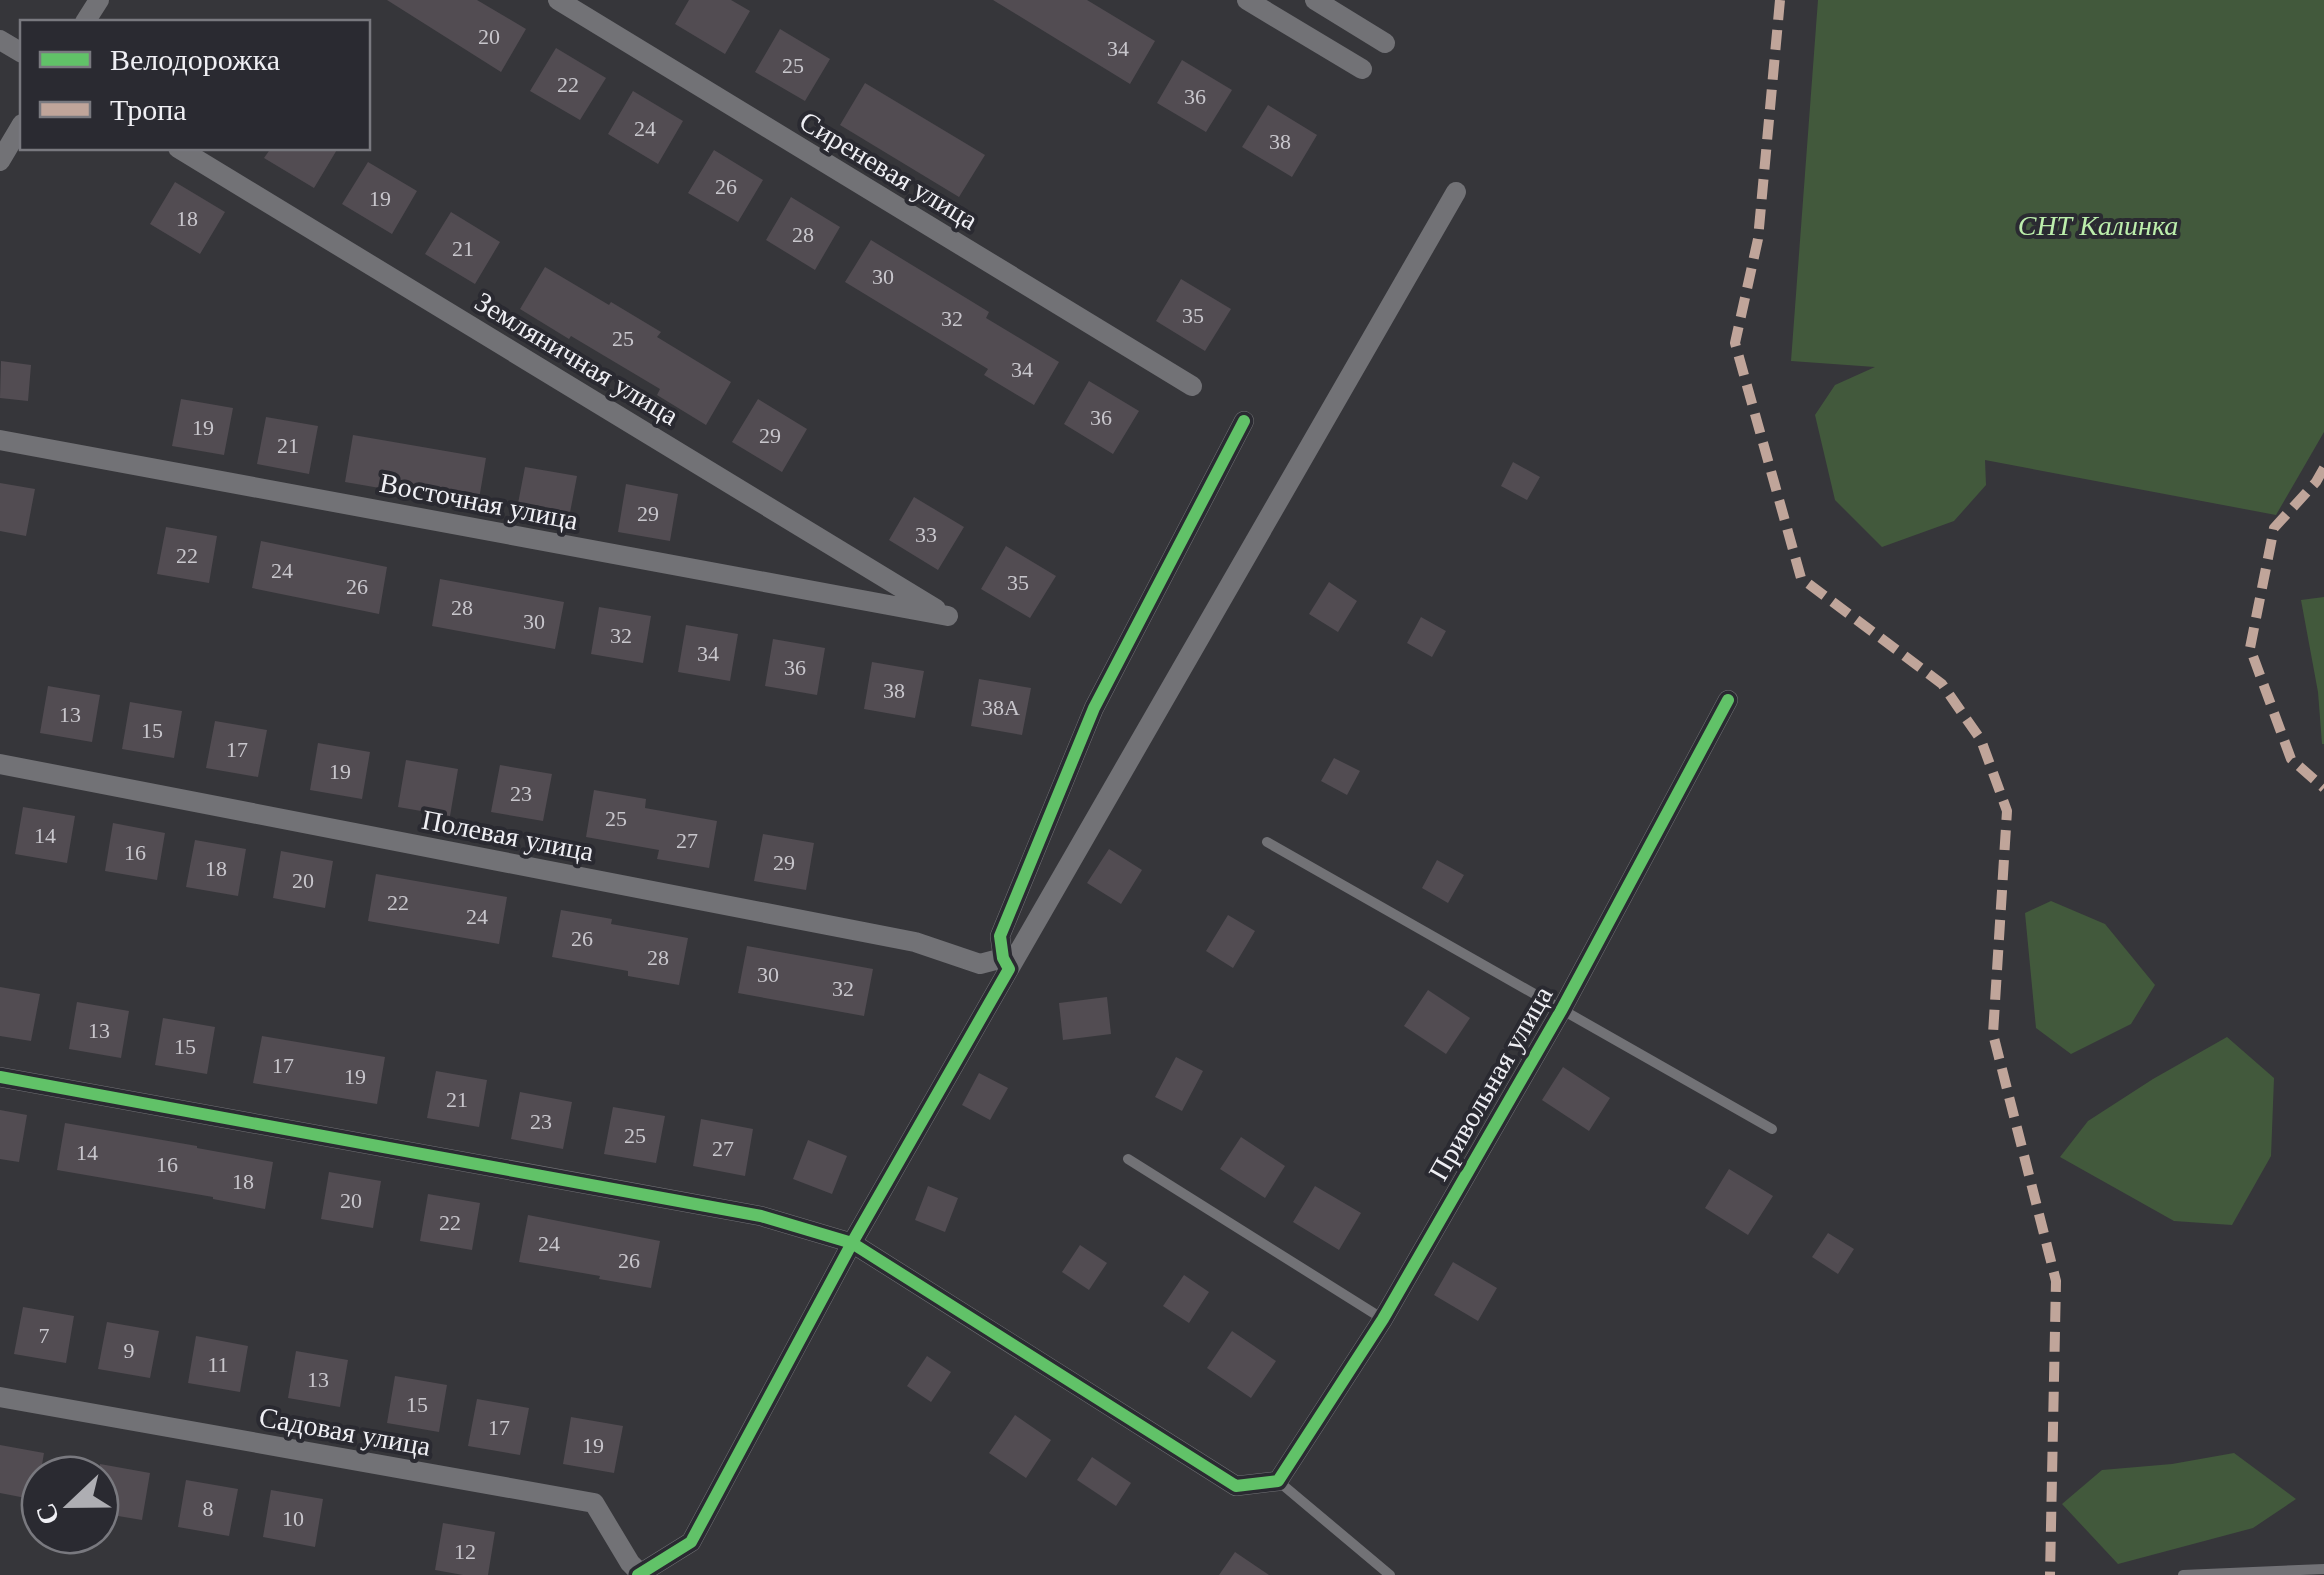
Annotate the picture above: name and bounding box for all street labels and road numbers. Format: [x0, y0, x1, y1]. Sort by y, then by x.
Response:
street label: Сиреневая улица [794, 105, 984, 236]
street label: Земляничная улица [470, 286, 684, 432]
street label: Восточная улица [377, 467, 581, 536]
street label: Полевая улица [419, 804, 597, 867]
street label: Привольная улица [1422, 980, 1559, 1186]
street label: Садовая улица [257, 1401, 434, 1462]

